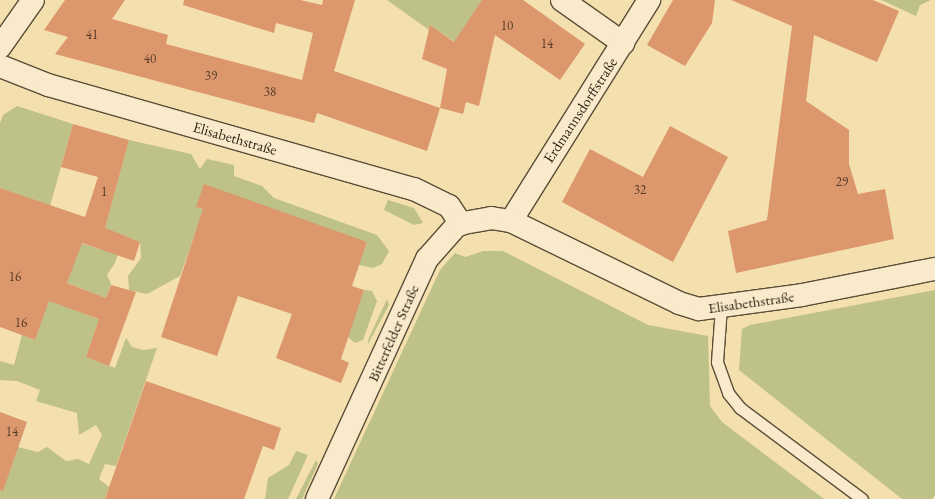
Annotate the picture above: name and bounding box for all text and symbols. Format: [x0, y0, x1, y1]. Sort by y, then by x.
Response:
house number: 10 [501, 18, 513, 34]
house number: 41 [86, 27, 98, 43]
house number: 14 [541, 36, 553, 52]
house number: 40 [144, 51, 156, 67]
street label: Erdmannsdorffstraße [539, 54, 621, 166]
house number: 39 [205, 68, 217, 84]
house number: 38 [264, 84, 276, 100]
street label: Elisabethstraße [191, 117, 279, 159]
house number: 29 [836, 174, 848, 190]
house number: 32 [634, 182, 646, 198]
house number: 1 [101, 184, 107, 200]
house number: 16 [9, 269, 21, 285]
street label: Bitterfelder Straße [364, 282, 422, 384]
street label: Elisabethstraße [707, 287, 795, 317]
house number: 16 [15, 315, 27, 331]
house number: 14 [6, 424, 18, 440]

